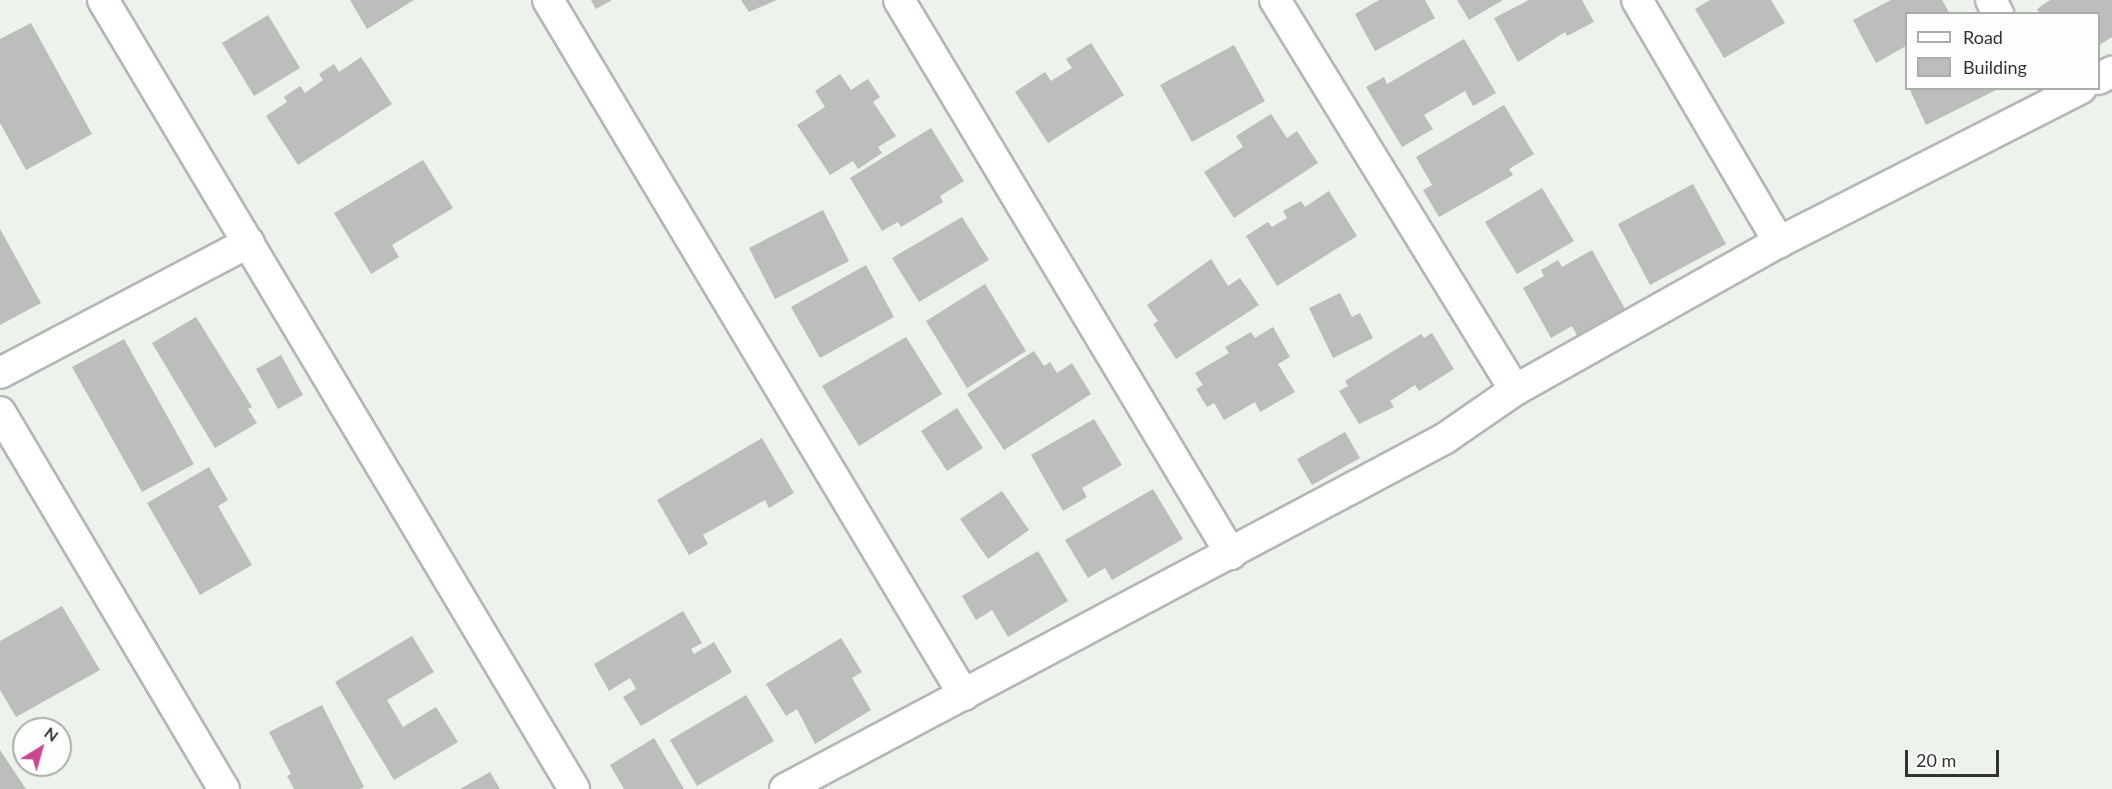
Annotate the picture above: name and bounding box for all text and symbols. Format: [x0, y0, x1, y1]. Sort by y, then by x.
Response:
legend [1905, 12, 2100, 90]
text: Road [1963, 26, 2003, 48]
text: Building [1963, 56, 2027, 78]
north arrow [12, 717, 72, 777]
text: N [41, 723, 63, 745]
scale bar [1908, 738, 2002, 776]
text: 20 m [1916, 749, 1956, 771]

